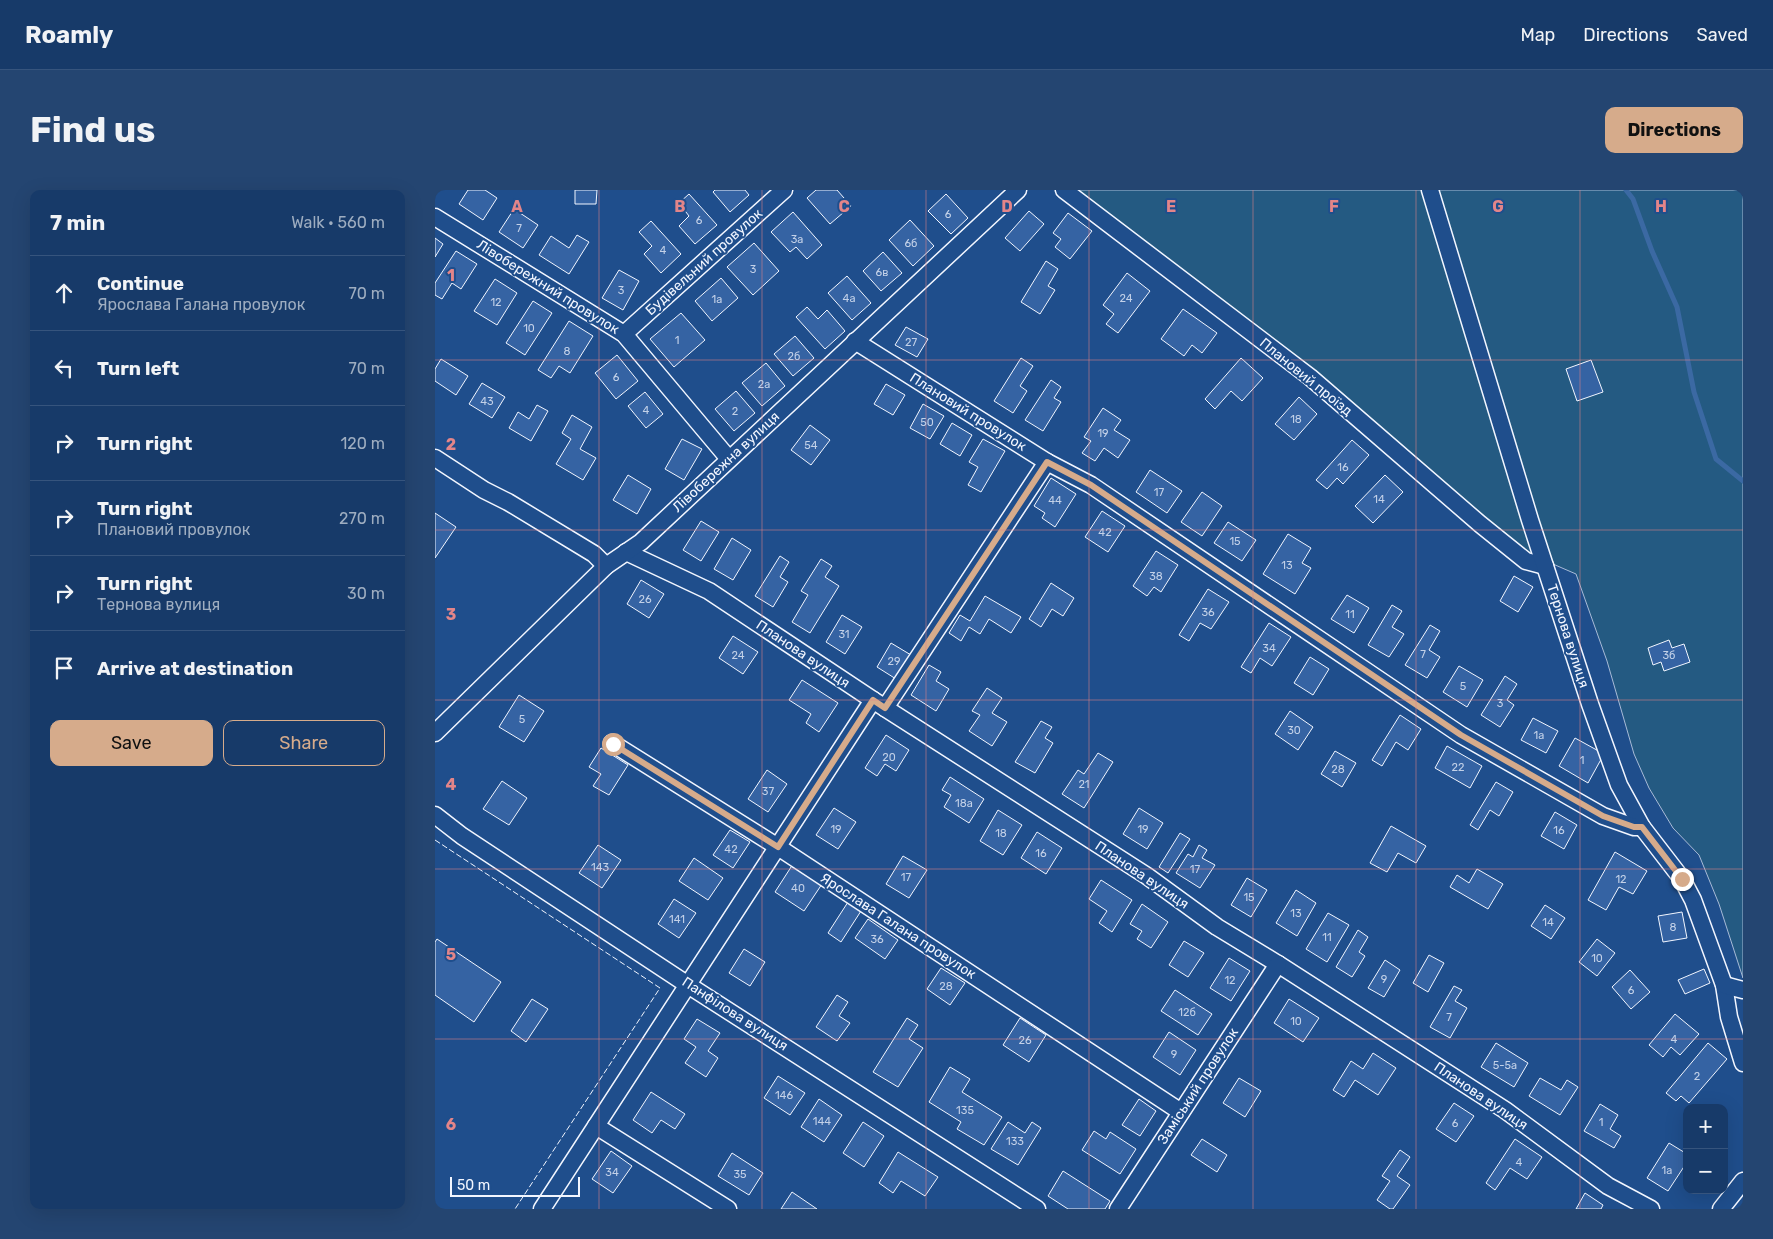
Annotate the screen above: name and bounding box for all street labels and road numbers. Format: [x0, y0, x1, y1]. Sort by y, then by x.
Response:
street label: Будівельний провулок [642, 205, 766, 319]
street label: Лівобережний провулок [474, 236, 623, 338]
street label: Плановий проїзд [1256, 334, 1356, 420]
street label: Плановий провулок [907, 369, 1030, 455]
street label: Лівобережна вулиця [669, 408, 783, 516]
street label: Тернова вулиця [1543, 582, 1593, 690]
street label: Планова вулиця [753, 616, 853, 692]
street label: Планова вулиця [1092, 837, 1192, 913]
street label: Ярослава Галана провулок [817, 869, 979, 983]
street label: Панфілова вулиця [679, 973, 791, 1055]
street label: Заміський провулок [1154, 1024, 1242, 1147]
street label: Планова вулиця [1431, 1058, 1531, 1134]

